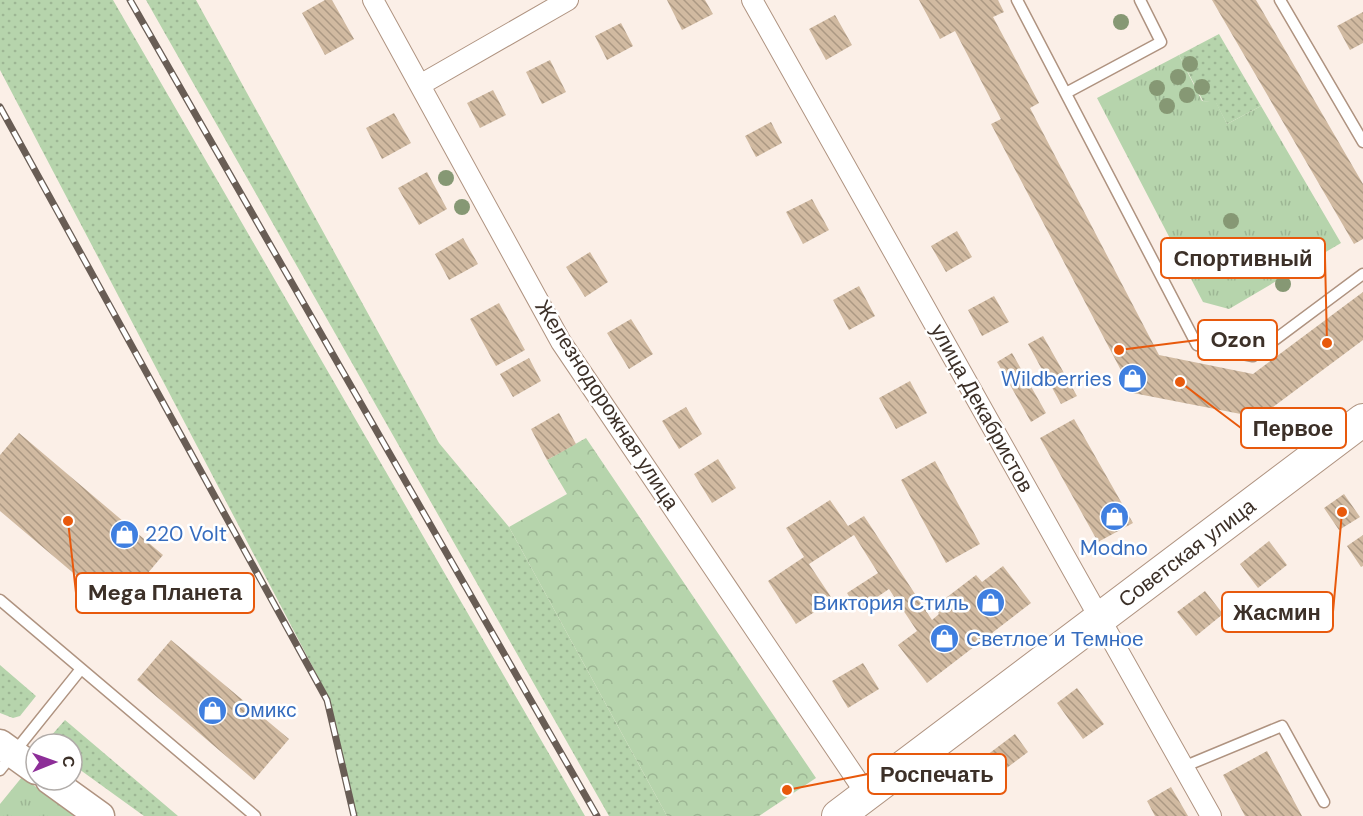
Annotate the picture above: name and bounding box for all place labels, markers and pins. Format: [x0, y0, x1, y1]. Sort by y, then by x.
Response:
callout: Спортивный [1161, 238, 1325, 278]
callout: Ozon [1198, 320, 1277, 360]
shop icon: Wildberries [1117, 363, 1149, 395]
place label: Wildberries [1001, 365, 1112, 393]
callout: Первое [1241, 408, 1346, 448]
shop icon: Modno [1098, 501, 1130, 533]
shop icon: 220 Volt [108, 518, 140, 550]
place label: 220 Volt [145, 520, 227, 548]
place label: Modno [1080, 534, 1148, 562]
callout: Mega Планета [76, 573, 254, 613]
shop icon: Виктория Стиль [974, 587, 1006, 619]
place label: Виктория Стиль [813, 589, 969, 617]
callout: Жасмин [1222, 592, 1333, 632]
shop icon: Светлое и Темное [929, 623, 961, 655]
place label: Светлое и Темное [966, 625, 1144, 653]
shop icon: Омикс [197, 694, 229, 726]
place label: Омикс [234, 696, 296, 724]
callout: Роспечать [868, 754, 1006, 794]

